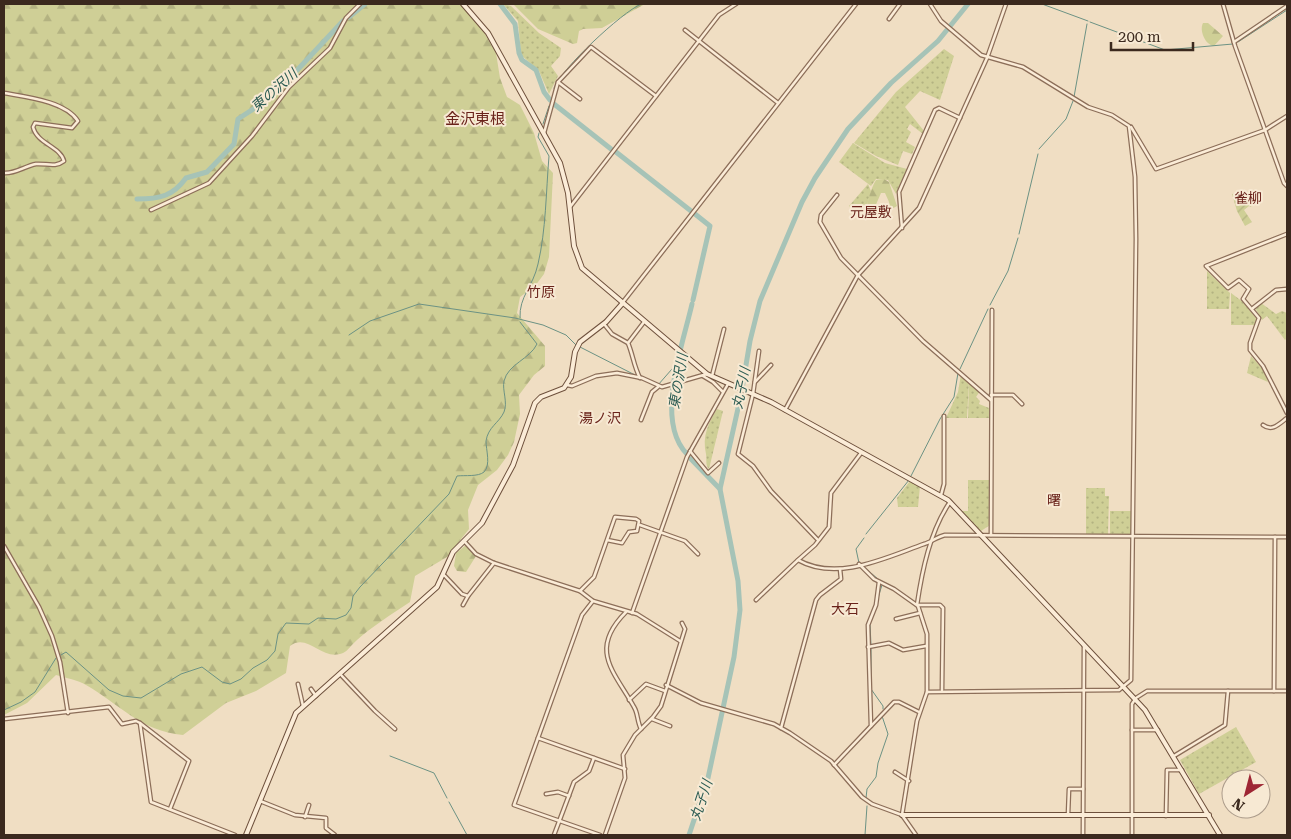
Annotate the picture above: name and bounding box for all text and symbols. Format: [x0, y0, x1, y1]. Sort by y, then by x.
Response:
scale bar [1111, 20, 1194, 52]
text: 200 m [1118, 28, 1161, 46]
water label: 東の沢川 [248, 64, 302, 114]
district label: 金沢東根 [445, 110, 505, 128]
district label: 雀柳 [1234, 190, 1262, 206]
district label: 元屋敷 [850, 204, 892, 220]
district label: 竹原 [527, 284, 555, 300]
water label: 東の沢川 [666, 350, 691, 410]
water label: 丸子川 [729, 364, 754, 410]
district label: 湯ノ沢 [579, 410, 621, 426]
district label: 曙 [1047, 492, 1061, 508]
district label: 大石 [831, 601, 859, 617]
north arrow [1221, 769, 1271, 819]
water label: 丸子川 [687, 776, 716, 822]
text: N [1229, 795, 1247, 814]

